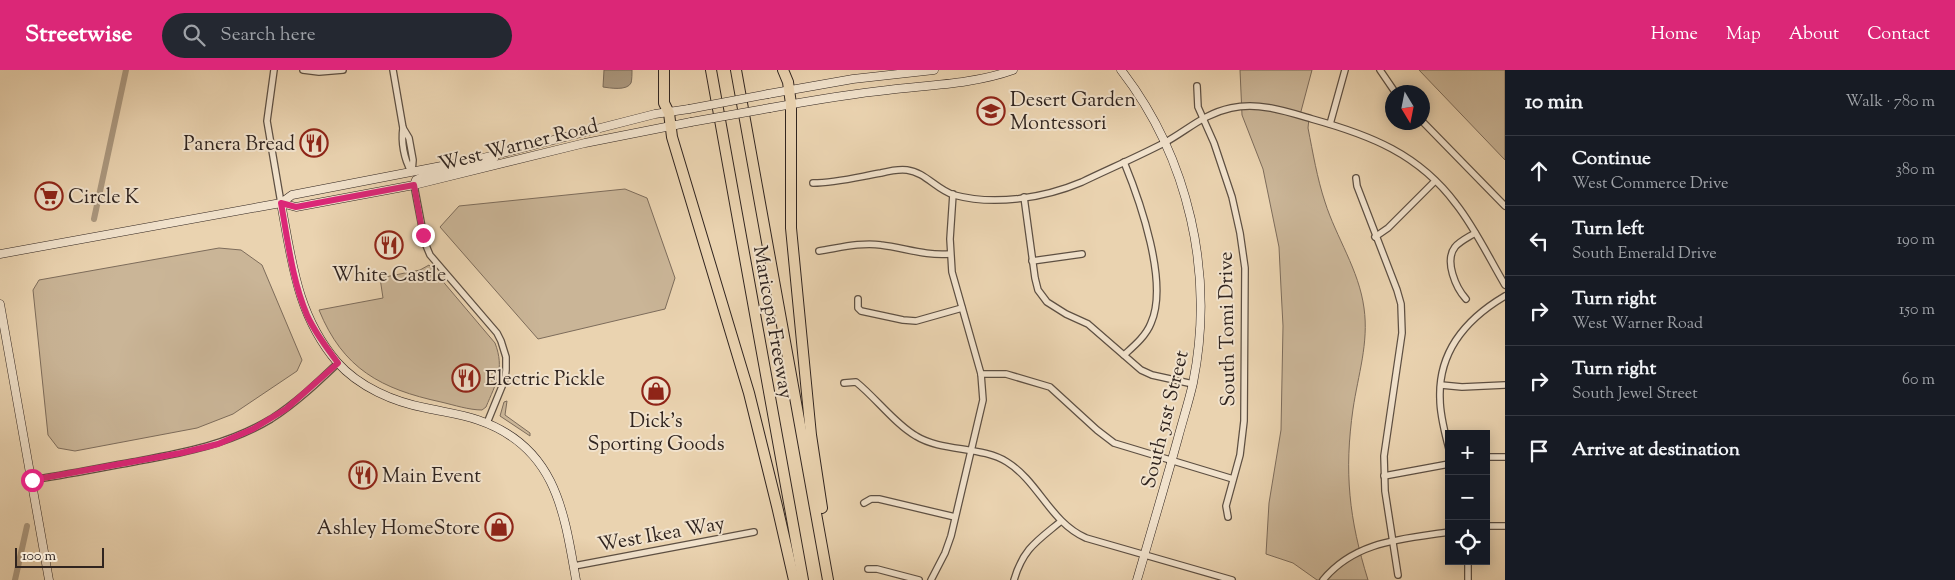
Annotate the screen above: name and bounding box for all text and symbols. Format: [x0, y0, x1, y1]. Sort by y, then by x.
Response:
search box [162, 13, 512, 58]
text: Streetwise [25, 18, 132, 52]
icon: search [180, 21, 208, 49]
text: Search here [220, 22, 316, 49]
text: Home [1651, 22, 1698, 48]
text: Map [1726, 22, 1761, 48]
text: About [1789, 22, 1839, 48]
text: Contact [1867, 22, 1930, 48]
north arrow [1385, 85, 1430, 130]
place label: Desert Garden Montessori [1010, 87, 1136, 139]
text: 10 min [1525, 88, 1583, 118]
text: Walk · 780 m [1845, 91, 1935, 114]
school or university icon: Desert Garden Montessori [976, 96, 1006, 126]
street label: West Warner Road [436, 113, 602, 180]
restaurant icon: Panera Bread [299, 128, 329, 158]
place label: Panera Bread [183, 131, 295, 160]
text: Continue [1572, 146, 1651, 173]
icon: ahead [1525, 157, 1553, 185]
text: 380 m [1895, 159, 1935, 182]
text: West Commerce Drive [1572, 173, 1728, 196]
supermarket icon: Circle K [34, 181, 64, 211]
place label: Circle K [68, 184, 140, 213]
text: Turn left [1572, 216, 1644, 243]
route end [412, 224, 435, 247]
icon: left [1525, 227, 1553, 255]
text: 190 m [1897, 229, 1935, 252]
restaurant icon: White Castle [374, 230, 404, 260]
street label: Maricopa Freeway [744, 243, 799, 401]
text: South Emerald Drive [1572, 243, 1717, 266]
street label: South Tomi Drive [1213, 251, 1244, 407]
place label: White Castle [332, 262, 446, 291]
text: Turn right [1572, 286, 1656, 313]
icon: right [1525, 297, 1553, 325]
text: 150 m [1899, 299, 1935, 322]
text: West Warner Road [1572, 313, 1703, 336]
street label: South 51st Street [1135, 347, 1198, 492]
text: Turn right [1572, 356, 1656, 383]
restaurant icon: Electric Pickle [451, 363, 481, 393]
place label: Electric Pickle [485, 366, 605, 395]
icon: right [1525, 367, 1553, 395]
text: 60 m [1902, 369, 1935, 392]
shop icon: Dick's Sporting Goods [641, 376, 671, 406]
text: South Jewel Street [1572, 383, 1698, 406]
place label: Dick's Sporting Goods [587, 408, 725, 460]
map controls [1445, 430, 1490, 565]
button: + [1445, 430, 1490, 475]
icon: arrive [1525, 437, 1553, 465]
text: Arrive at destination [1572, 437, 1740, 464]
restaurant icon: Main Event [348, 460, 378, 490]
place label: Main Event [382, 463, 481, 492]
route start [21, 469, 44, 492]
button: − [1445, 475, 1490, 520]
street label: West Ikea Way [596, 510, 727, 561]
shop icon: Ashley HomeStore [484, 512, 514, 542]
place label: Ashley HomeStore [317, 515, 480, 544]
button: locate [1445, 520, 1490, 565]
scale bar [15, 545, 104, 568]
text: 100 m [22, 547, 56, 567]

